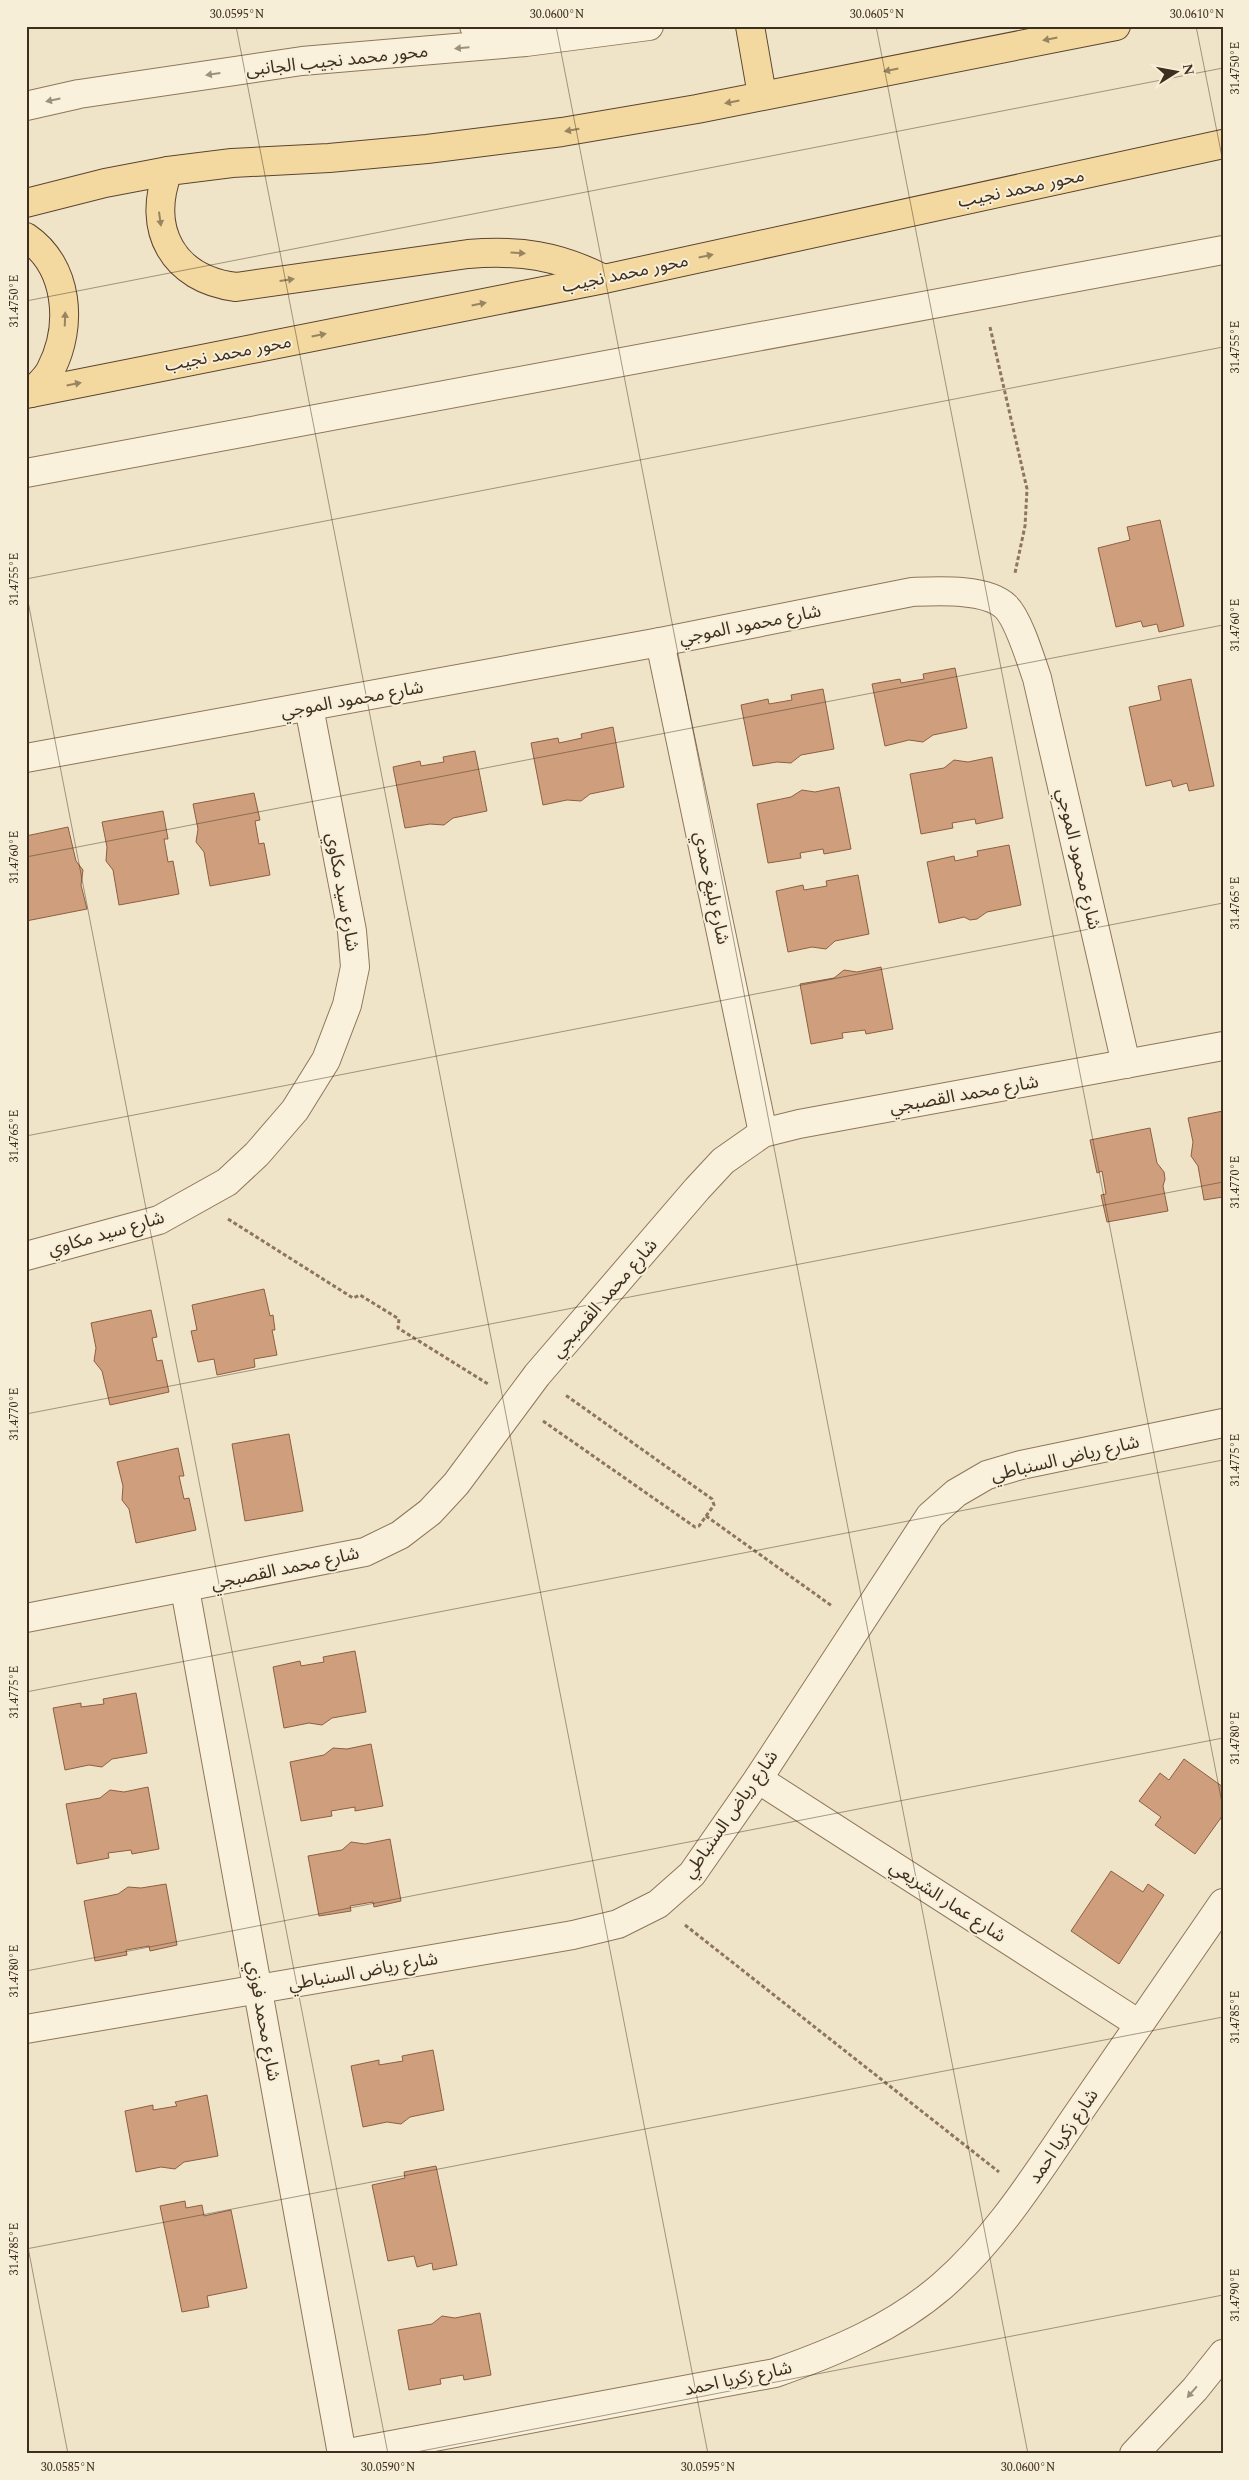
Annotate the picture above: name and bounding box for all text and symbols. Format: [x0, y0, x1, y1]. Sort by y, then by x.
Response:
text: 30.0595°N [210, 5, 264, 24]
text: 30.0600°N [530, 5, 584, 24]
text: 30.0605°N [850, 5, 904, 24]
text: 30.0610°N [1170, 5, 1224, 24]
one-way arrow [1043, 35, 1058, 43]
street label: محور محمد نجيب الجانبى [245, 38, 429, 83]
text: 31.4750°E [1226, 42, 1245, 94]
one-way arrow [454, 44, 470, 52]
north arrow [1152, 48, 1202, 98]
text: N [1177, 62, 1200, 77]
one-way arrow [883, 66, 899, 74]
one-way arrow [205, 71, 221, 79]
one-way arrow [45, 96, 61, 104]
one-way arrow [723, 98, 739, 106]
one-way arrow [563, 127, 579, 135]
street label: محور محمد نجيب [955, 162, 1087, 215]
one-way arrow [157, 211, 165, 227]
street label: محور محمد نجيب [559, 247, 691, 300]
one-way arrow [510, 249, 526, 257]
one-way arrow [699, 252, 714, 260]
text: 31.4750°E [5, 275, 24, 327]
one-way arrow [279, 275, 295, 283]
one-way arrow [471, 299, 487, 307]
one-way arrow [61, 311, 69, 327]
text: 31.4755°E [1226, 321, 1245, 373]
street label: محور محمد نجيب [162, 328, 294, 379]
one-way arrow [312, 331, 328, 339]
one-way arrow [66, 380, 82, 388]
text: 31.4755°E [5, 553, 24, 605]
street label: شارع محمود الموجي [677, 597, 823, 652]
text: 31.4760°E [1226, 599, 1245, 651]
street label: شارع محمود الموجي [279, 674, 425, 725]
street label: شارع محمود الموجي [1049, 786, 1108, 932]
street label: شارع بليغ حمدي [686, 829, 737, 947]
text: 31.4760°E [5, 831, 24, 883]
street label: شارع سيد مكاوي [319, 831, 366, 954]
text: 31.4765°E [1226, 877, 1245, 929]
street label: شارع محمد القصبجي [887, 1068, 1041, 1121]
text: 31.4765°E [5, 1110, 24, 1162]
text: 31.4770°E [1226, 1156, 1245, 1208]
street label: شارع سيد مكاوي [45, 1204, 168, 1263]
street label: شارع محمد القصبجي [545, 1233, 664, 1364]
text: 31.4770°E [5, 1388, 24, 1440]
street label: شارع رياض السنباطي [988, 1428, 1142, 1489]
text: 31.4775°E [1226, 1434, 1245, 1486]
street label: شارع محمد القصبجي [209, 1540, 362, 1597]
text: 31.4775°E [5, 1666, 24, 1718]
text: 31.4780°E [1226, 1712, 1245, 1764]
street label: شارع رياض السنباطي [676, 1744, 785, 1884]
street label: شارع عمار الشريعي [884, 1854, 1011, 1949]
text: 31.4780°E [5, 1945, 24, 1997]
street label: شارع رياض السنباطي [286, 1945, 440, 1998]
street label: شارع محمد فوزي [240, 1959, 287, 2083]
text: 31.4785°E [1226, 1991, 1245, 2043]
street label: شارع زكريا احمد [1022, 2083, 1105, 2189]
text: 31.4785°E [5, 2223, 24, 2275]
text: 31.4790°E [1226, 2269, 1245, 2321]
street label: شارع زكريا احمد [682, 2354, 794, 2403]
one-way arrow [1186, 2385, 1198, 2397]
text: 30.0585°N [41, 2458, 95, 2477]
text: 30.0590°N [361, 2458, 415, 2477]
text: 30.0595°N [681, 2458, 735, 2477]
text: 30.0600°N [1001, 2458, 1055, 2477]

